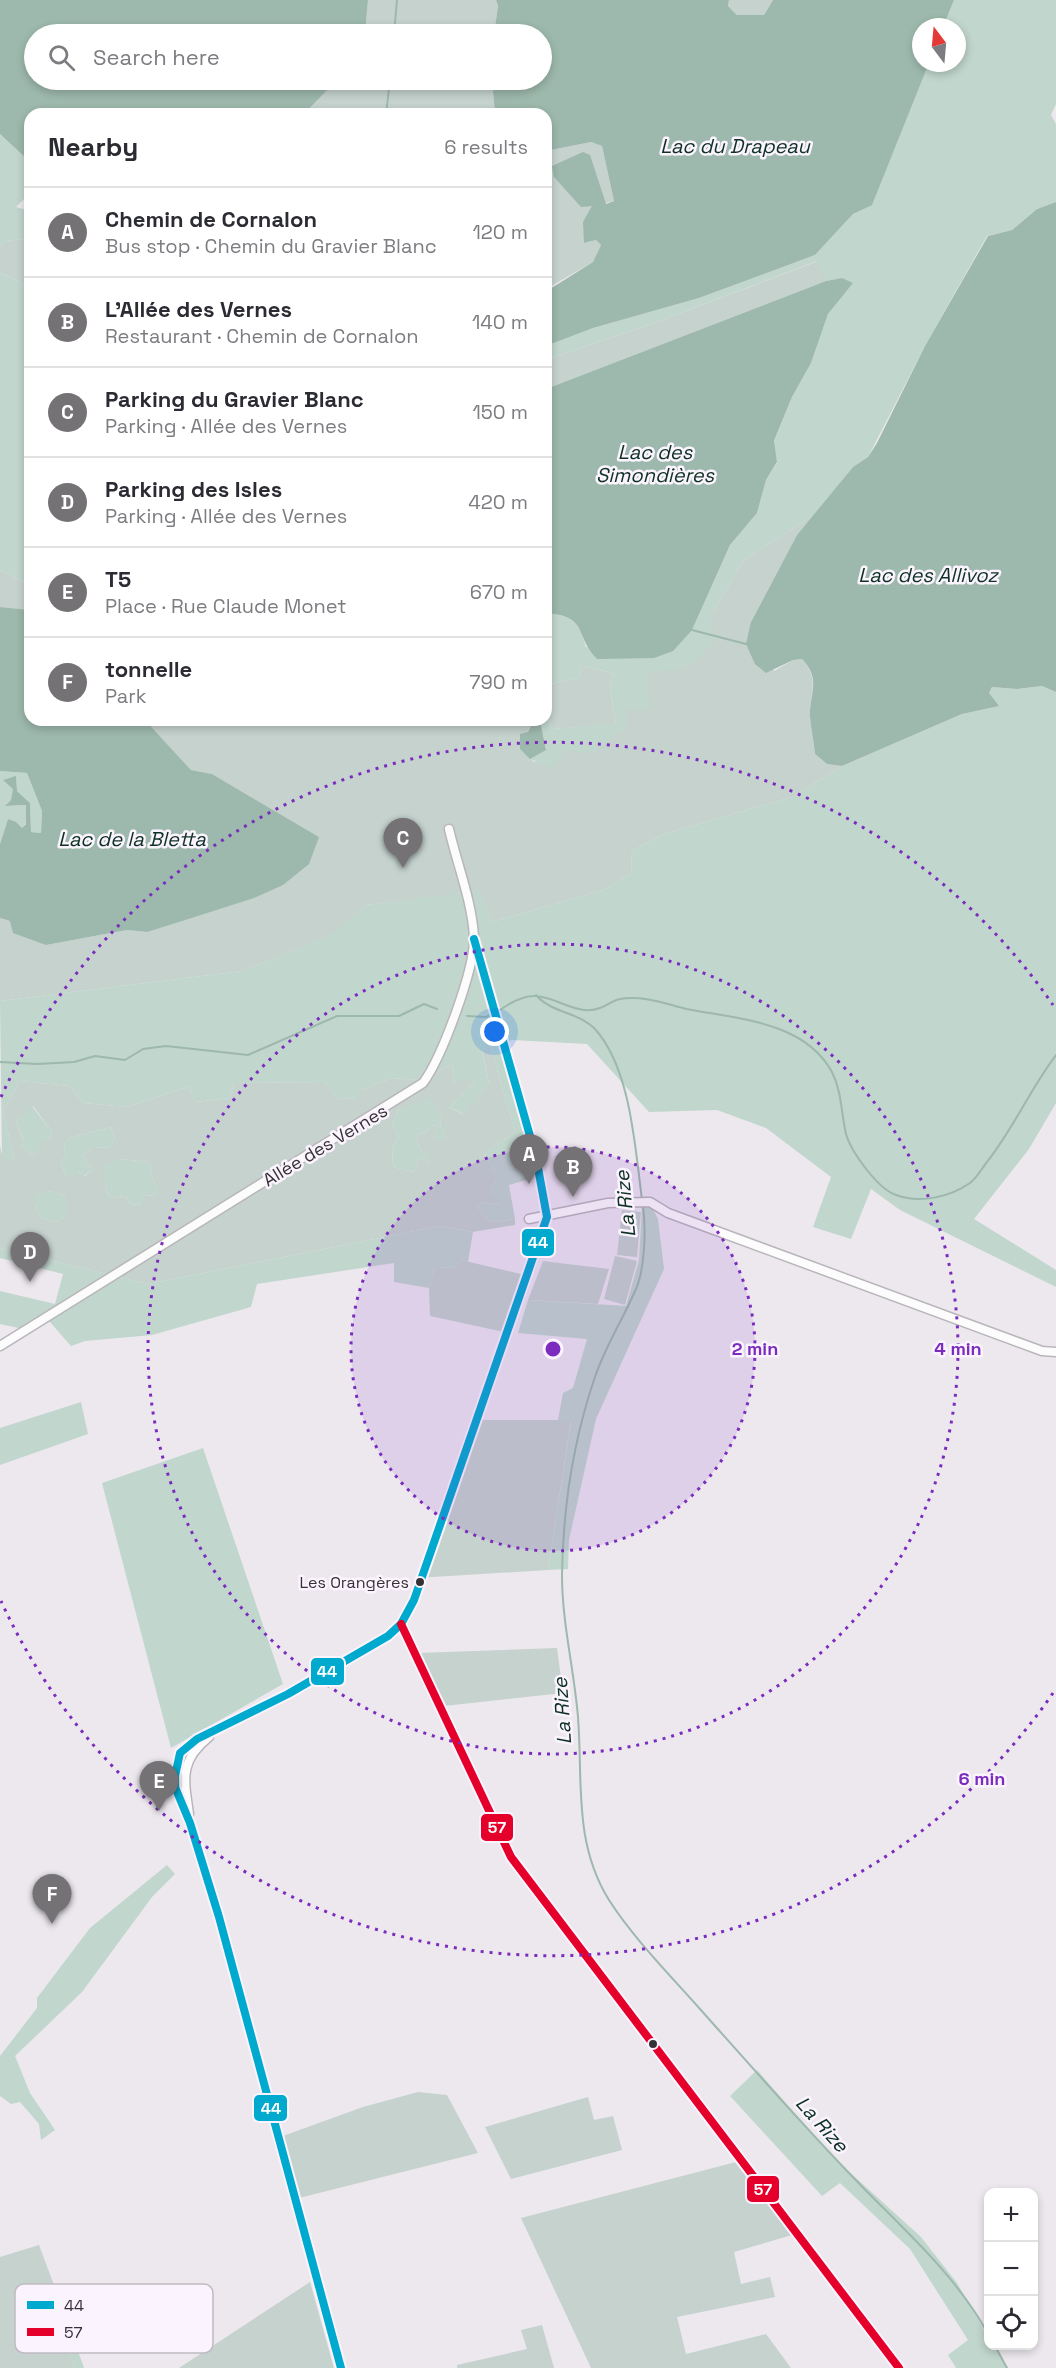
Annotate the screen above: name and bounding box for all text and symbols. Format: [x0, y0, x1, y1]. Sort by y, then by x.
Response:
north arrow [912, 18, 966, 72]
search box [24, 24, 552, 90]
icon: search [45, 41, 78, 74]
text: Search here [93, 43, 220, 71]
text: Nearby [48, 130, 138, 164]
water label: Lac du Drapeau [660, 133, 812, 159]
text: 6 results [444, 134, 528, 160]
text: Chemin de Cornalon [105, 205, 317, 233]
text: A [61, 219, 74, 245]
text: 120 m [472, 219, 528, 245]
text: Bus stop · Chemin du Gravier Blanc [105, 233, 437, 259]
text: L'Allée des Vernes [105, 295, 292, 323]
text: B [61, 309, 74, 335]
text: 140 m [472, 309, 528, 335]
text: Restaurant · Chemin de Cornalon [105, 323, 419, 349]
text: Parking du Gravier Blanc [105, 385, 364, 413]
text: C [61, 399, 74, 425]
text: 150 m [473, 399, 528, 425]
text: Parking · Allée des Vernes [105, 413, 347, 439]
water label: Lac des Simondières [596, 439, 716, 488]
text: Parking des Isles [105, 475, 282, 503]
text: D [61, 489, 74, 515]
text: 420 m [468, 489, 528, 515]
text: Parking · Allée des Vernes [105, 503, 347, 529]
water label: Lac des Allivoz [858, 562, 999, 588]
text: T5 [105, 565, 131, 593]
text: E [62, 579, 73, 605]
text: 670 m [470, 579, 528, 605]
text: Place · Rue Claude Monet [105, 593, 346, 619]
text: tonnelle [105, 655, 192, 683]
text: F [62, 669, 73, 695]
text: 790 m [469, 669, 528, 695]
text: Park [105, 683, 147, 709]
pin: C [384, 818, 422, 868]
water label: Lac de la Bletta [58, 826, 206, 852]
your location [480, 1017, 509, 1046]
street label: Allée des Vernes [259, 1099, 391, 1191]
pin: A [510, 1134, 548, 1184]
pin: B [554, 1148, 592, 1197]
water label: La Rize [608, 1168, 641, 1239]
line badge: 44 [521, 1228, 555, 1257]
pin: D [10, 1232, 50, 1282]
text: 44 [528, 1232, 548, 1253]
text: 2 min [732, 1337, 778, 1360]
text: 4 min [934, 1337, 982, 1360]
centre of rings [543, 1339, 563, 1359]
place label: Les Orangères [299, 1572, 409, 1593]
marker: Les Orangères [414, 1576, 426, 1588]
line badge: 44 [310, 1657, 345, 1686]
text: 44 [317, 1661, 337, 1682]
water label: La Rize [547, 1676, 577, 1745]
pin: E [140, 1762, 178, 1811]
text: 6 min [959, 1767, 1005, 1790]
line badge: 57 [480, 1813, 514, 1842]
text: 57 [488, 1817, 506, 1838]
pin: F [32, 1874, 72, 1924]
unlabelled marker [647, 2038, 659, 2050]
water label: La Rize [790, 2090, 855, 2158]
line badge: 44 [253, 2094, 288, 2122]
text: 44 [261, 2098, 281, 2119]
line badge: 57 [746, 2175, 780, 2203]
text: 57 [754, 2179, 772, 2200]
map controls [984, 2188, 1038, 2350]
button: + [984, 2188, 1038, 2242]
button: − [984, 2242, 1038, 2296]
legend [15, 2284, 213, 2353]
text: 44 [64, 2295, 84, 2316]
button: locate [984, 2296, 1038, 2350]
text: 57 [64, 2322, 82, 2343]

